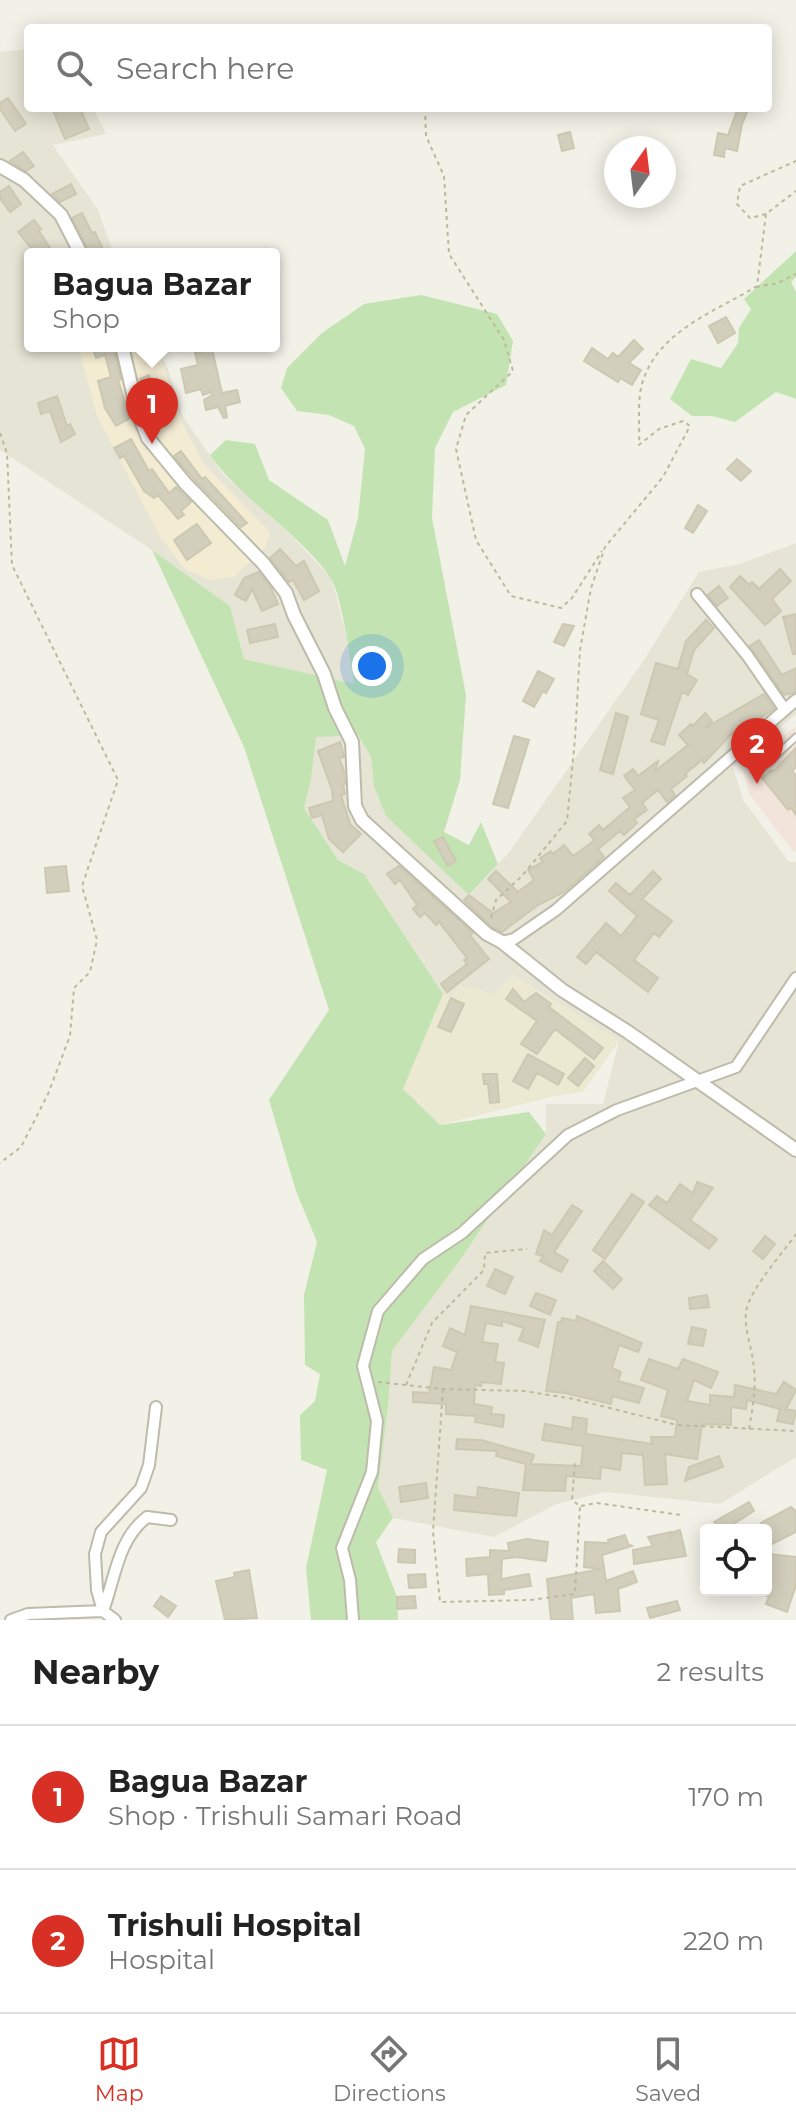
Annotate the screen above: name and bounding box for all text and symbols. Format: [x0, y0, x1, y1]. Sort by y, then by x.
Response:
search box [24, 24, 772, 112]
icon: search [52, 46, 96, 90]
text: Search here [116, 50, 294, 87]
north arrow [604, 136, 676, 208]
popup [24, 248, 280, 352]
text: Bagua Bazar [52, 266, 252, 303]
text: Shop [52, 303, 120, 335]
pin: 1 [126, 378, 178, 444]
your location [352, 646, 392, 686]
pin: 2 [731, 718, 783, 784]
map controls [700, 1524, 772, 1596]
button: locate [700, 1524, 772, 1596]
text: Nearby [32, 1651, 159, 1693]
text: 2 results [656, 1656, 764, 1688]
text: Bagua Bazar [108, 1763, 307, 1800]
text: 1 [53, 1781, 63, 1813]
text: 170 m [688, 1781, 764, 1813]
text: Shop · Trishuli Samari Road [108, 1800, 462, 1832]
text: Trishuli Hospital [108, 1907, 361, 1944]
text: 2 [50, 1925, 66, 1957]
text: 220 m [683, 1925, 764, 1957]
text: Hospital [108, 1944, 215, 1976]
tab: Map [95, 2032, 144, 2107]
tab: Directions [333, 2032, 446, 2107]
tab: Saved [635, 2032, 701, 2107]

